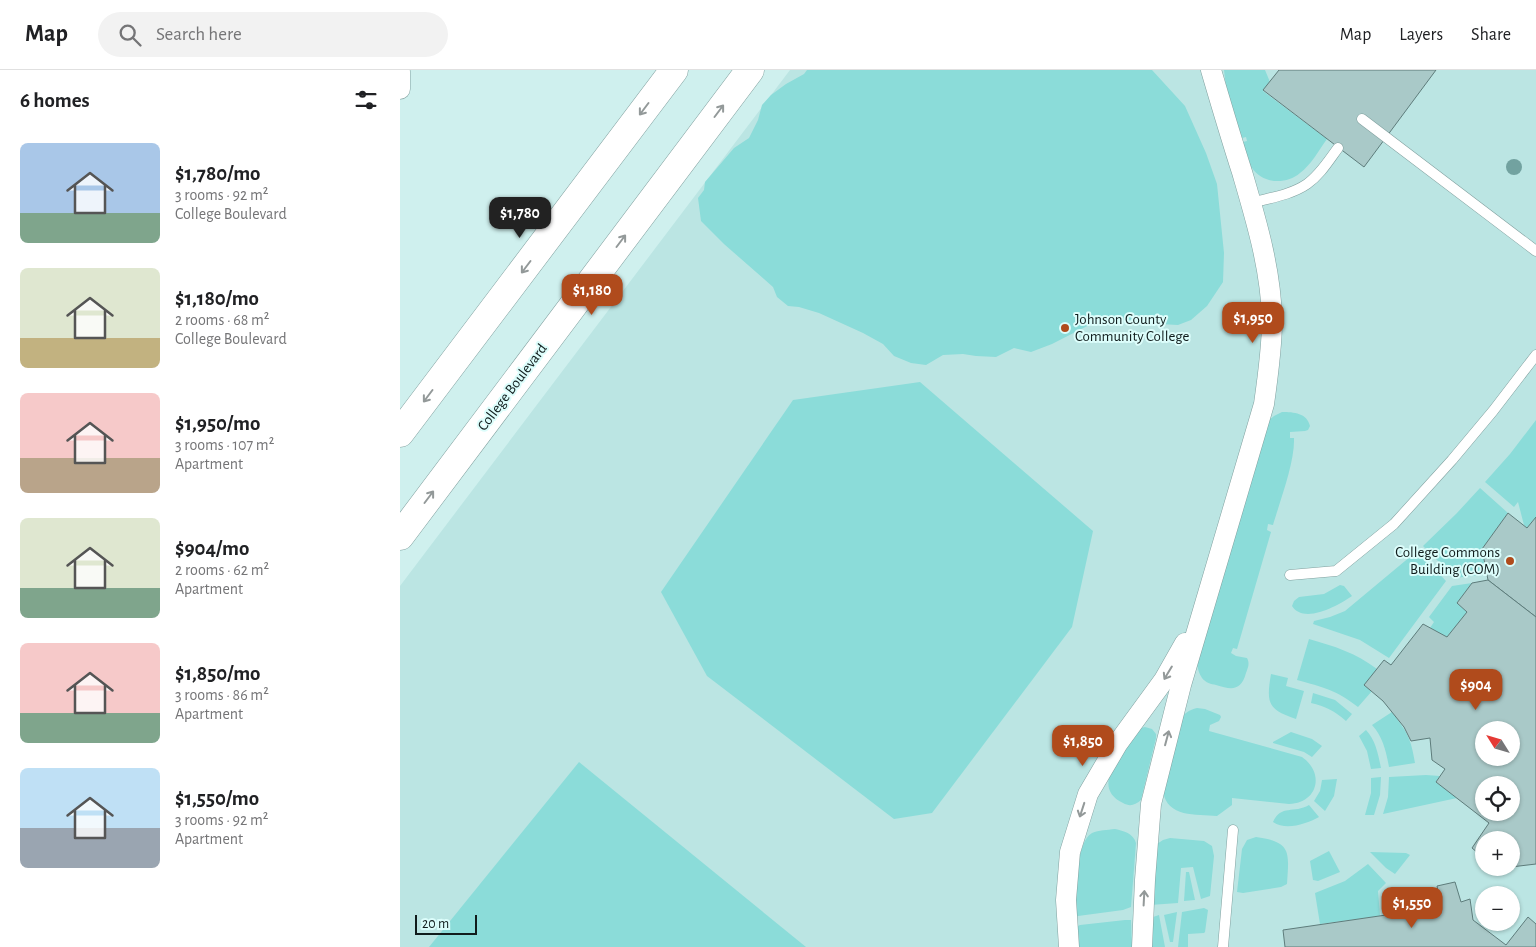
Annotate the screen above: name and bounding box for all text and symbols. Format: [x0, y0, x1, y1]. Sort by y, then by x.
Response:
search box [98, 12, 448, 57]
icon: search [116, 21, 144, 49]
text: Map [25, 22, 68, 46]
text: Search here [156, 25, 242, 44]
text: Map [1340, 26, 1371, 44]
text: Layers [1399, 26, 1443, 44]
text: Share [1471, 26, 1511, 44]
icon: filters [352, 86, 380, 114]
text: 6 homes [20, 90, 90, 111]
one-way arrow [639, 102, 650, 115]
one-way arrow [714, 104, 724, 118]
icon: home [60, 163, 120, 223]
text: $1,780/mo [175, 163, 260, 184]
text: 3 rooms · 92 m² [175, 187, 268, 203]
pin: $1,780 [479, 196, 561, 239]
text: $1,780 [500, 205, 540, 221]
text: College Boulevard [175, 206, 287, 222]
one-way arrow [616, 235, 627, 248]
one-way arrow [520, 260, 531, 273]
pin: $1,180 [551, 274, 633, 316]
text: $1,180 [573, 282, 611, 298]
icon: home [60, 288, 120, 348]
text: $1,180/mo [175, 288, 259, 309]
pin: $1,950 [1212, 302, 1294, 344]
text: $1,950 [1233, 310, 1273, 326]
text: 2 rooms · 68 m² [175, 312, 269, 328]
place label: Johnson County Community College [1075, 312, 1189, 344]
marker: Johnson County Community College [1059, 322, 1071, 334]
text: College Boulevard [175, 331, 287, 347]
street label: College Boulevard [475, 341, 550, 434]
one-way arrow [423, 389, 433, 403]
icon: home [60, 413, 120, 473]
text: $1,950/mo [175, 413, 260, 434]
text: 3 rooms · 107 m² [175, 437, 274, 453]
text: Apartment [175, 456, 243, 472]
one-way arrow [424, 491, 435, 504]
icon: home [60, 538, 120, 598]
text: $904/mo [175, 538, 249, 559]
place label: College Commons Building (COM) [1395, 545, 1500, 577]
marker: College Commons Building (COM) [1504, 555, 1516, 567]
text: 2 rooms · 62 m² [175, 562, 269, 578]
text: Apartment [175, 581, 243, 597]
icon: home [60, 663, 120, 723]
text: $1,850/mo [175, 663, 260, 684]
one-way arrow [1162, 665, 1172, 679]
pin: $904 [1446, 668, 1506, 711]
text: $904 [1460, 677, 1492, 693]
text: 3 rooms · 86 m² [175, 687, 269, 703]
text: Apartment [175, 706, 243, 722]
north arrow [1475, 721, 1520, 766]
map controls [1475, 721, 1520, 931]
pin: $1,850 [1042, 724, 1124, 767]
one-way arrow [1163, 730, 1172, 746]
text: $1,850 [1063, 733, 1103, 749]
button: locate [1475, 776, 1520, 821]
icon: home [60, 788, 120, 848]
text: $1,550/mo [175, 788, 259, 809]
one-way arrow [1077, 802, 1087, 818]
text: 3 rooms · 92 m² [175, 812, 268, 828]
text: Apartment [175, 831, 243, 847]
button: + [1475, 831, 1520, 876]
pin: $1,550 [1371, 886, 1453, 929]
button: − [1475, 886, 1520, 931]
one-way arrow [1139, 891, 1149, 907]
text: $1,550 [1393, 895, 1431, 911]
scale bar [415, 912, 478, 935]
text: 20 m [422, 917, 449, 931]

